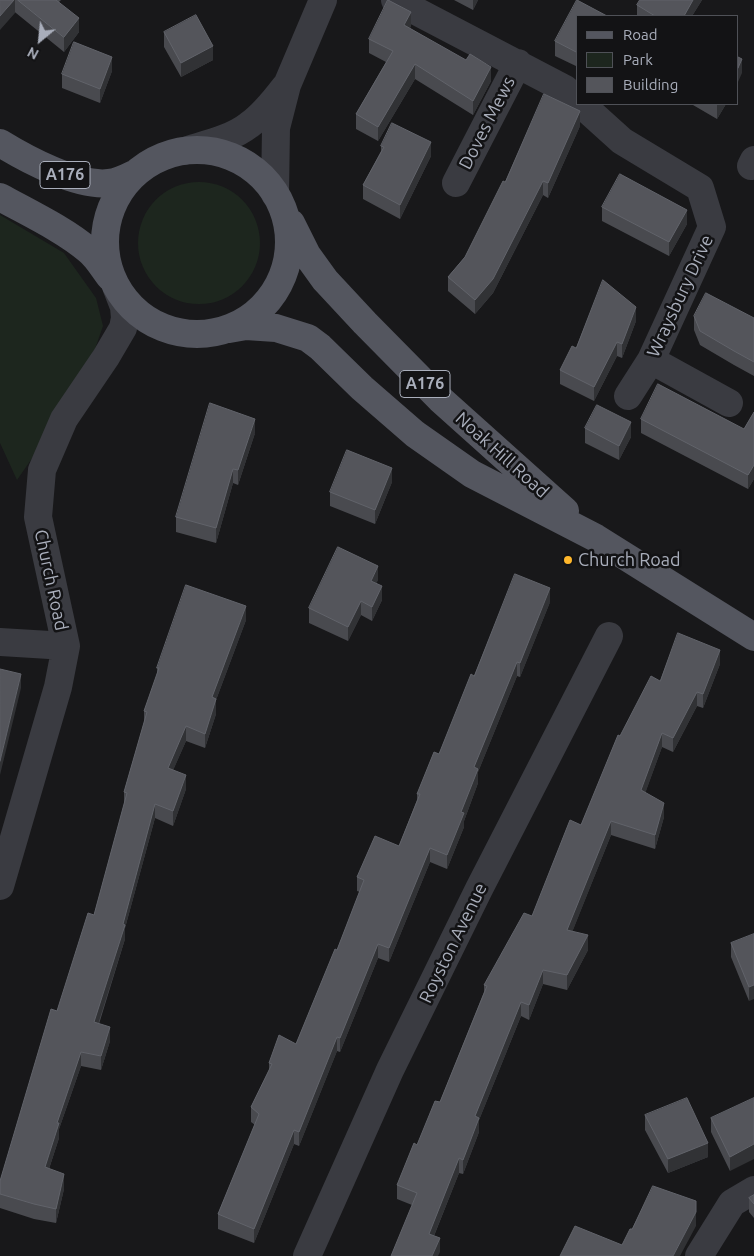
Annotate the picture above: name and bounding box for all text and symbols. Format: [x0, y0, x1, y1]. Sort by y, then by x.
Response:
north arrow [15, 15, 65, 65]
legend [576, 15, 739, 105]
text: Road [623, 26, 658, 43]
text: N [25, 44, 41, 63]
text: Park [623, 51, 653, 68]
street label: Doves Mews [454, 73, 520, 173]
text: Building [623, 76, 678, 93]
road number: A176 [40, 162, 90, 188]
street label: Wraysbury Drive [642, 231, 718, 361]
road number: A176 [400, 370, 450, 398]
street label: Noak Hill Road [451, 408, 553, 502]
street label: Church Road [30, 528, 72, 632]
place label: Church Road [578, 549, 681, 571]
marker: Church Road [562, 554, 574, 566]
street label: Royston Avenue [415, 879, 491, 1007]

